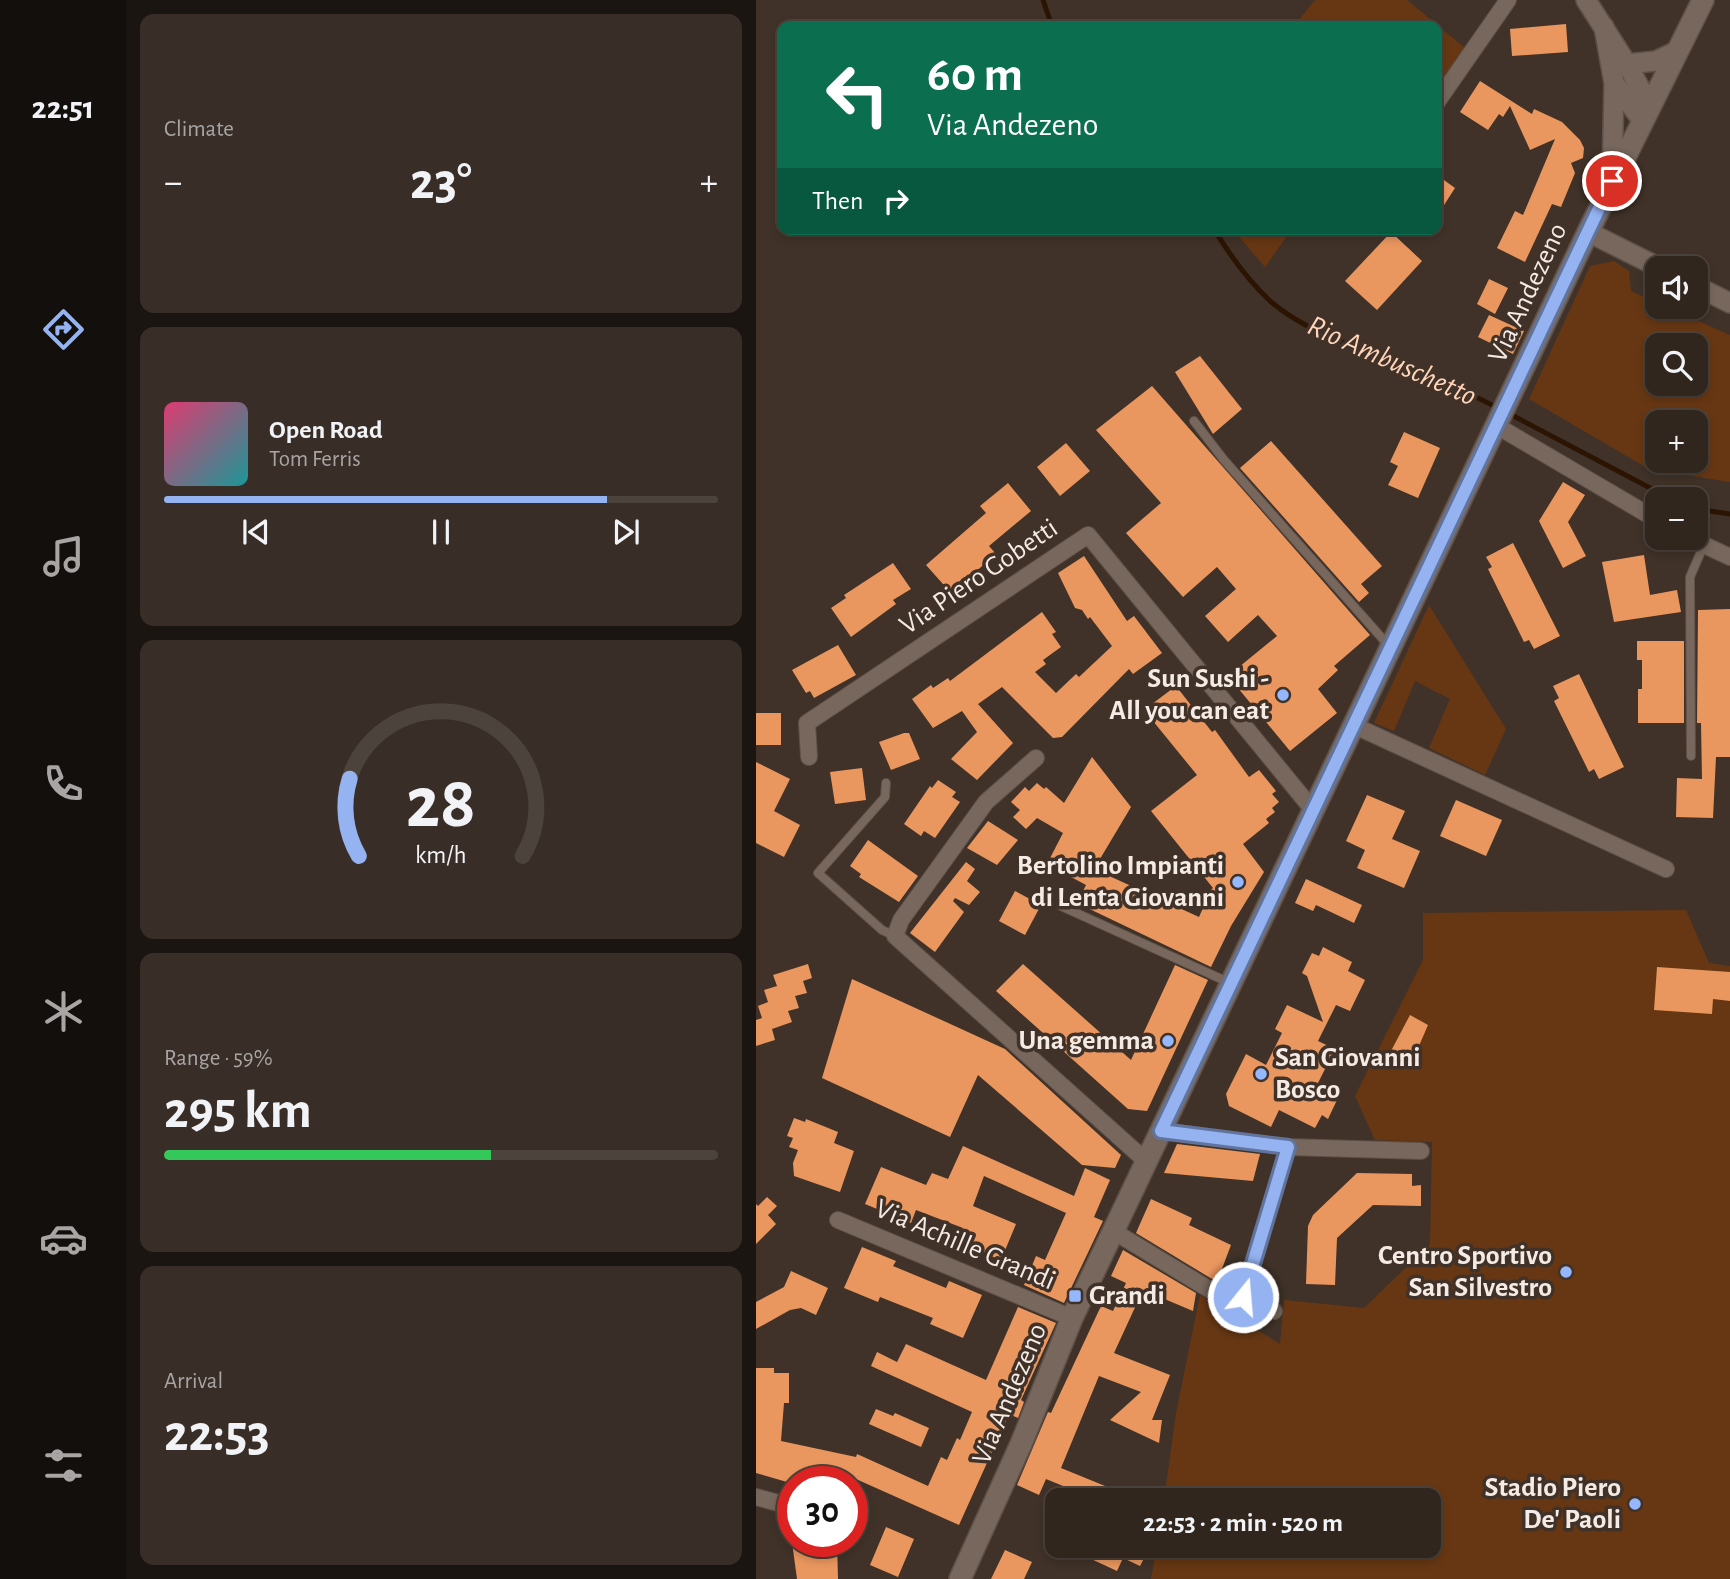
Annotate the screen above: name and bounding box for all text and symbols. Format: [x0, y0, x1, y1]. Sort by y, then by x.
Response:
icon: left [812, 49, 903, 140]
text: 60 m [927, 51, 1023, 100]
text: 22:51 [32, 92, 94, 124]
text: Via Andezeno [927, 109, 1099, 141]
text: Climate [164, 118, 234, 141]
pin [1582, 151, 1642, 211]
text: 23° [410, 156, 472, 208]
icon: arrive [1593, 162, 1631, 200]
text: − [164, 164, 182, 202]
text: + [700, 164, 718, 202]
icon: right [877, 182, 915, 220]
text: Then [812, 188, 863, 214]
street label: Via Andezeno [1484, 219, 1572, 367]
map controls [1645, 256, 1708, 550]
button: sound [1645, 256, 1708, 319]
icon: directions [39, 305, 88, 354]
water label: Rio Ambuschetto [1303, 310, 1481, 412]
button: search [1645, 333, 1708, 396]
button: + [1645, 410, 1708, 473]
text: Open Road [269, 417, 383, 443]
text: Tom Ferris [269, 448, 361, 471]
button: − [1645, 487, 1708, 550]
icon: previous [237, 513, 275, 551]
icon: pause [422, 513, 460, 551]
icon: next [607, 513, 645, 551]
street label: Via Piero Gobetti [895, 514, 1063, 640]
icon: music [39, 532, 88, 581]
place label: Sun Sushi - All you can eat [1109, 665, 1270, 725]
marker: Sun Sushi - All you can eat [1275, 687, 1291, 703]
icon: phone [39, 759, 88, 808]
text: 28 [406, 768, 476, 841]
text: km/h [415, 842, 467, 867]
place label: Bertolino Impianti di Lenta Giovanni [1017, 852, 1224, 912]
marker: Bertolino Impianti di Lenta Giovanni [1230, 874, 1246, 890]
icon: climate [39, 987, 88, 1036]
place label: Una gemma [1018, 1027, 1154, 1055]
marker: Una gemma [1160, 1033, 1176, 1049]
place label: San Giovanni Bosco [1275, 1044, 1421, 1104]
text: Range · 59% [164, 1047, 273, 1070]
marker: San Giovanni Bosco [1253, 1066, 1269, 1082]
text: 295 km [164, 1085, 312, 1137]
street label: Via Achille Grandi [871, 1194, 1059, 1296]
icon: car [39, 1214, 88, 1263]
place label: Centro Sportivo San Silvestro [1378, 1242, 1552, 1302]
position arrow [1206, 1260, 1280, 1334]
marker: Centro Sportivo San Silvestro [1558, 1264, 1574, 1280]
place label: Grandi [1089, 1282, 1165, 1310]
marker: Grandi [1067, 1288, 1083, 1304]
street label: Via Andezeno [968, 1319, 1052, 1469]
text: Arrival [164, 1370, 223, 1393]
text: 22:53 [164, 1408, 270, 1460]
icon: filters [39, 1441, 88, 1490]
speed limit sign: 30 [777, 1466, 868, 1557]
place label: Stadio Piero De' Paoli [1484, 1474, 1621, 1534]
marker: Stadio Piero De' Paoli [1627, 1496, 1643, 1512]
text: 22:53 · 2 min · 520 m [1143, 1510, 1343, 1536]

